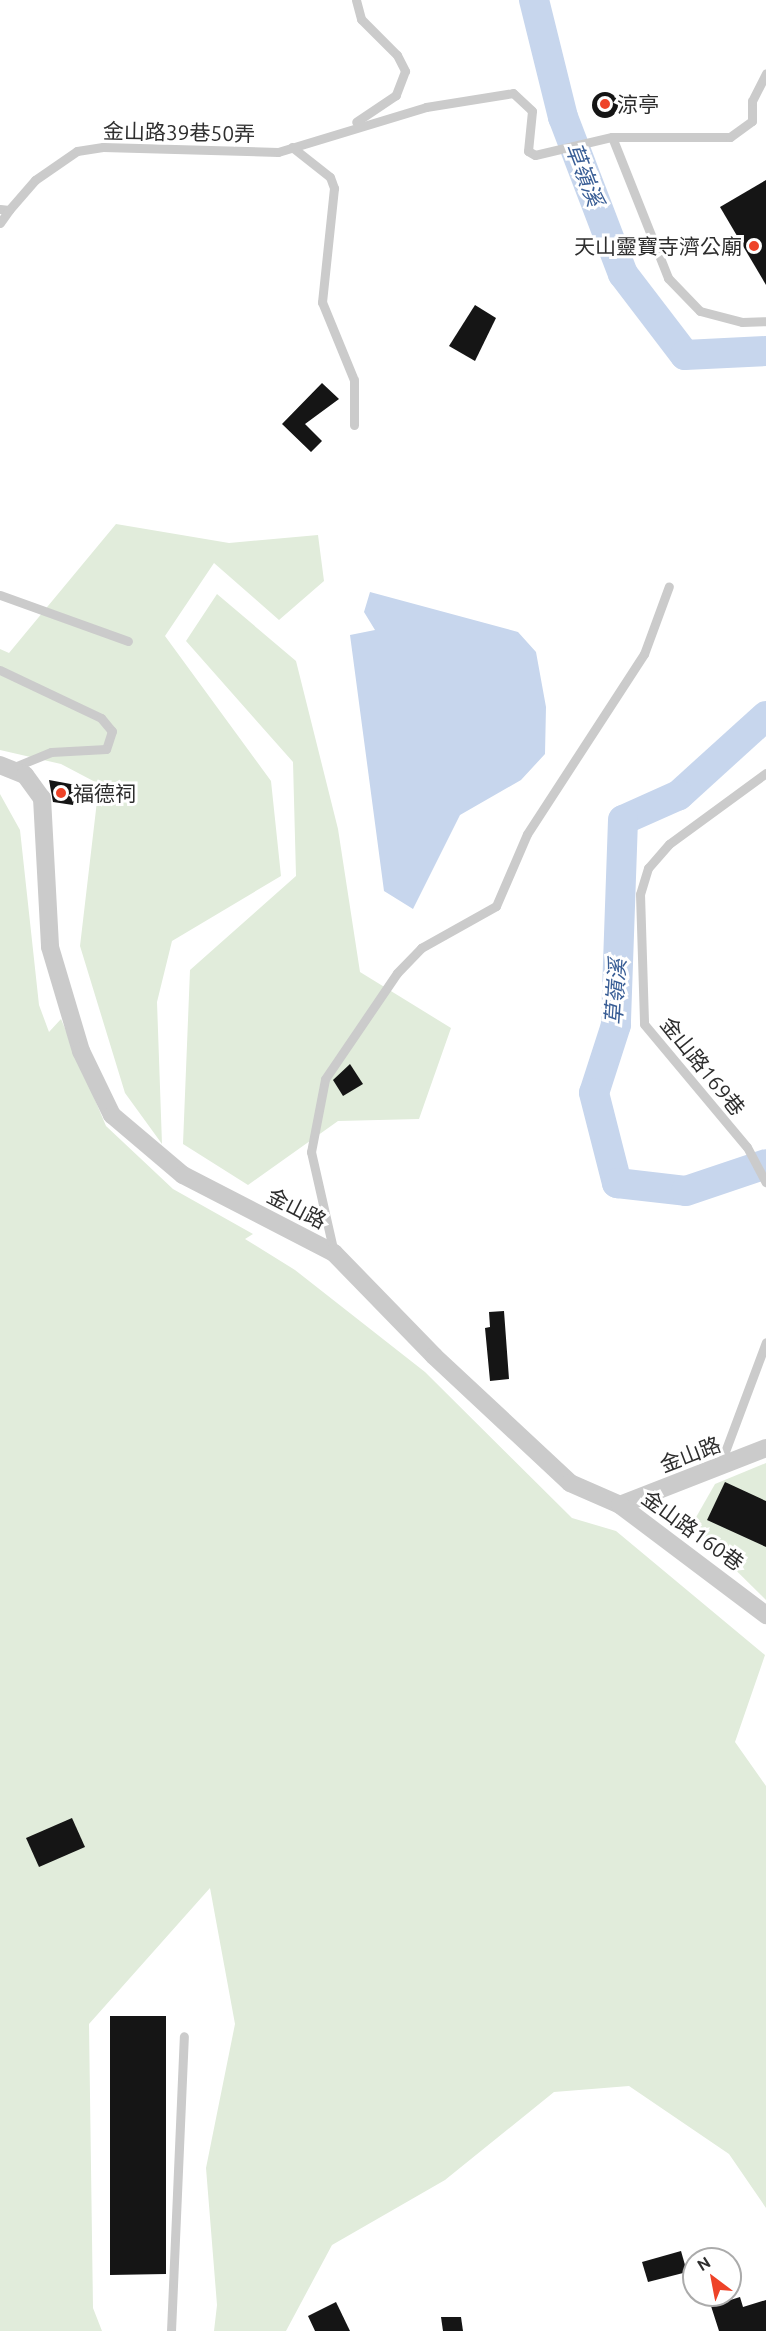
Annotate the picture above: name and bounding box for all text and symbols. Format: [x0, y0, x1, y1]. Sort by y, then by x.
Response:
place label: 涼亭 [617, 91, 659, 117]
marker: 涼亭 [598, 97, 612, 111]
street label: 金山路39巷50弄 [103, 118, 255, 146]
water label: 草嶺溪 [561, 138, 609, 210]
place label: 天山靈寶寺濟公廟 [574, 233, 742, 259]
marker: 天山靈寶寺濟公廟 [747, 239, 761, 253]
place label: 福德祠 [73, 780, 136, 806]
marker: 福德祠 [54, 786, 68, 800]
water label: 草嶺溪 [600, 958, 630, 1026]
street label: 金山路169巷 [656, 1012, 750, 1120]
street label: 金山路 [263, 1182, 331, 1234]
street label: 金山路 [656, 1431, 724, 1477]
street label: 金山路160巷 [637, 1485, 749, 1575]
north arrow [682, 2247, 742, 2307]
text: N [694, 2253, 713, 2274]

